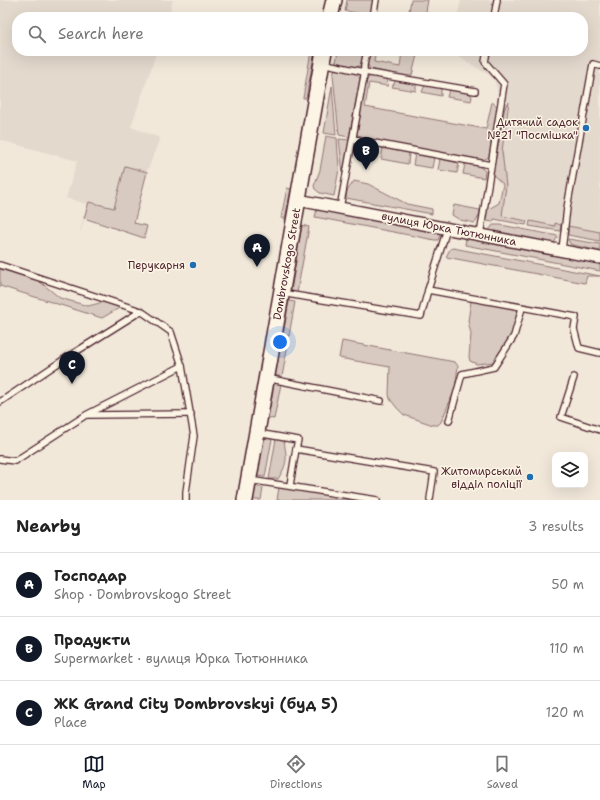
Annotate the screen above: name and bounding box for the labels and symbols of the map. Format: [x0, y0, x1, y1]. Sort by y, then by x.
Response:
place label: Дитячий садок №21 "Посмішка" [487, 115, 578, 143]
marker: Дитячий садок №21 "Посмішка" [581, 123, 591, 133]
pin: B [353, 137, 379, 170]
street label: Dombrovskogo Street [270, 207, 304, 321]
street label: вулиця Юрка Тютюнника [380, 209, 518, 249]
pin: A [244, 234, 270, 267]
place label: Перукарня [128, 258, 185, 273]
marker: Перукарня [188, 260, 198, 270]
your location [270, 332, 290, 352]
pin: C [59, 351, 85, 384]
place label: Житомирський відділ поліції [441, 464, 523, 492]
marker: Житомирський відділ поліції [525, 472, 535, 482]

